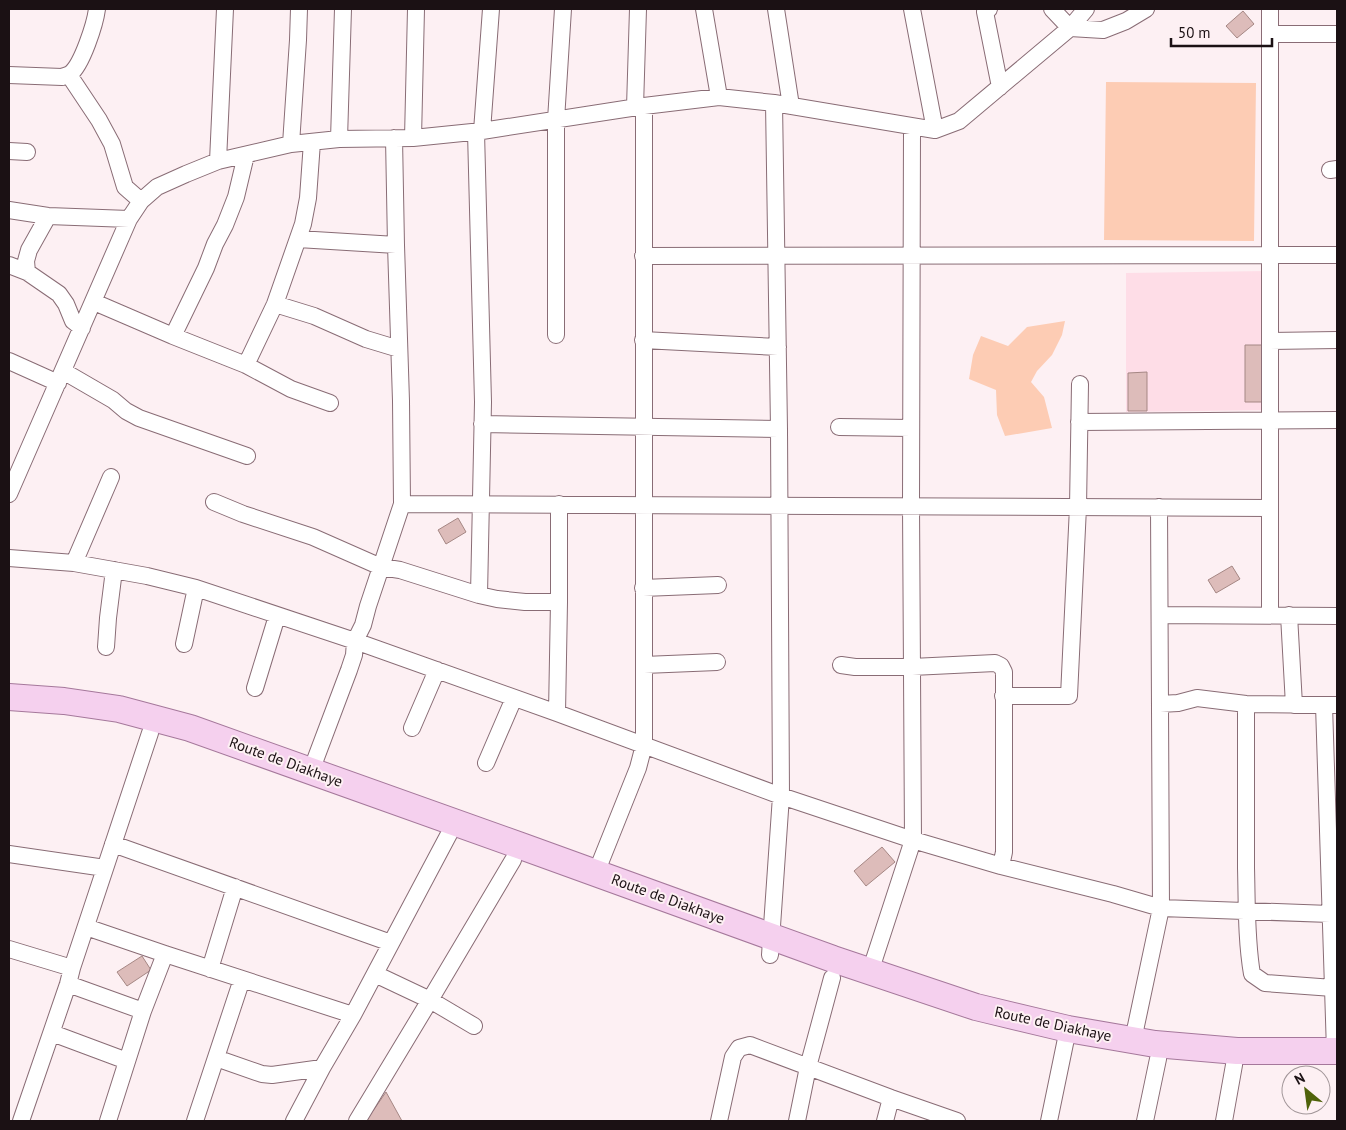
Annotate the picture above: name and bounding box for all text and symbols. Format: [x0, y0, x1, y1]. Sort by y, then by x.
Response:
scale bar [1171, 15, 1272, 47]
text: 50 m [1178, 23, 1211, 42]
street label: Route de Diakhaye [227, 732, 345, 791]
street label: Route de Diakhaye [609, 869, 727, 928]
street label: Route de Diakhaye [993, 1002, 1113, 1045]
north arrow [1281, 1065, 1331, 1115]
text: N [1291, 1069, 1308, 1089]

